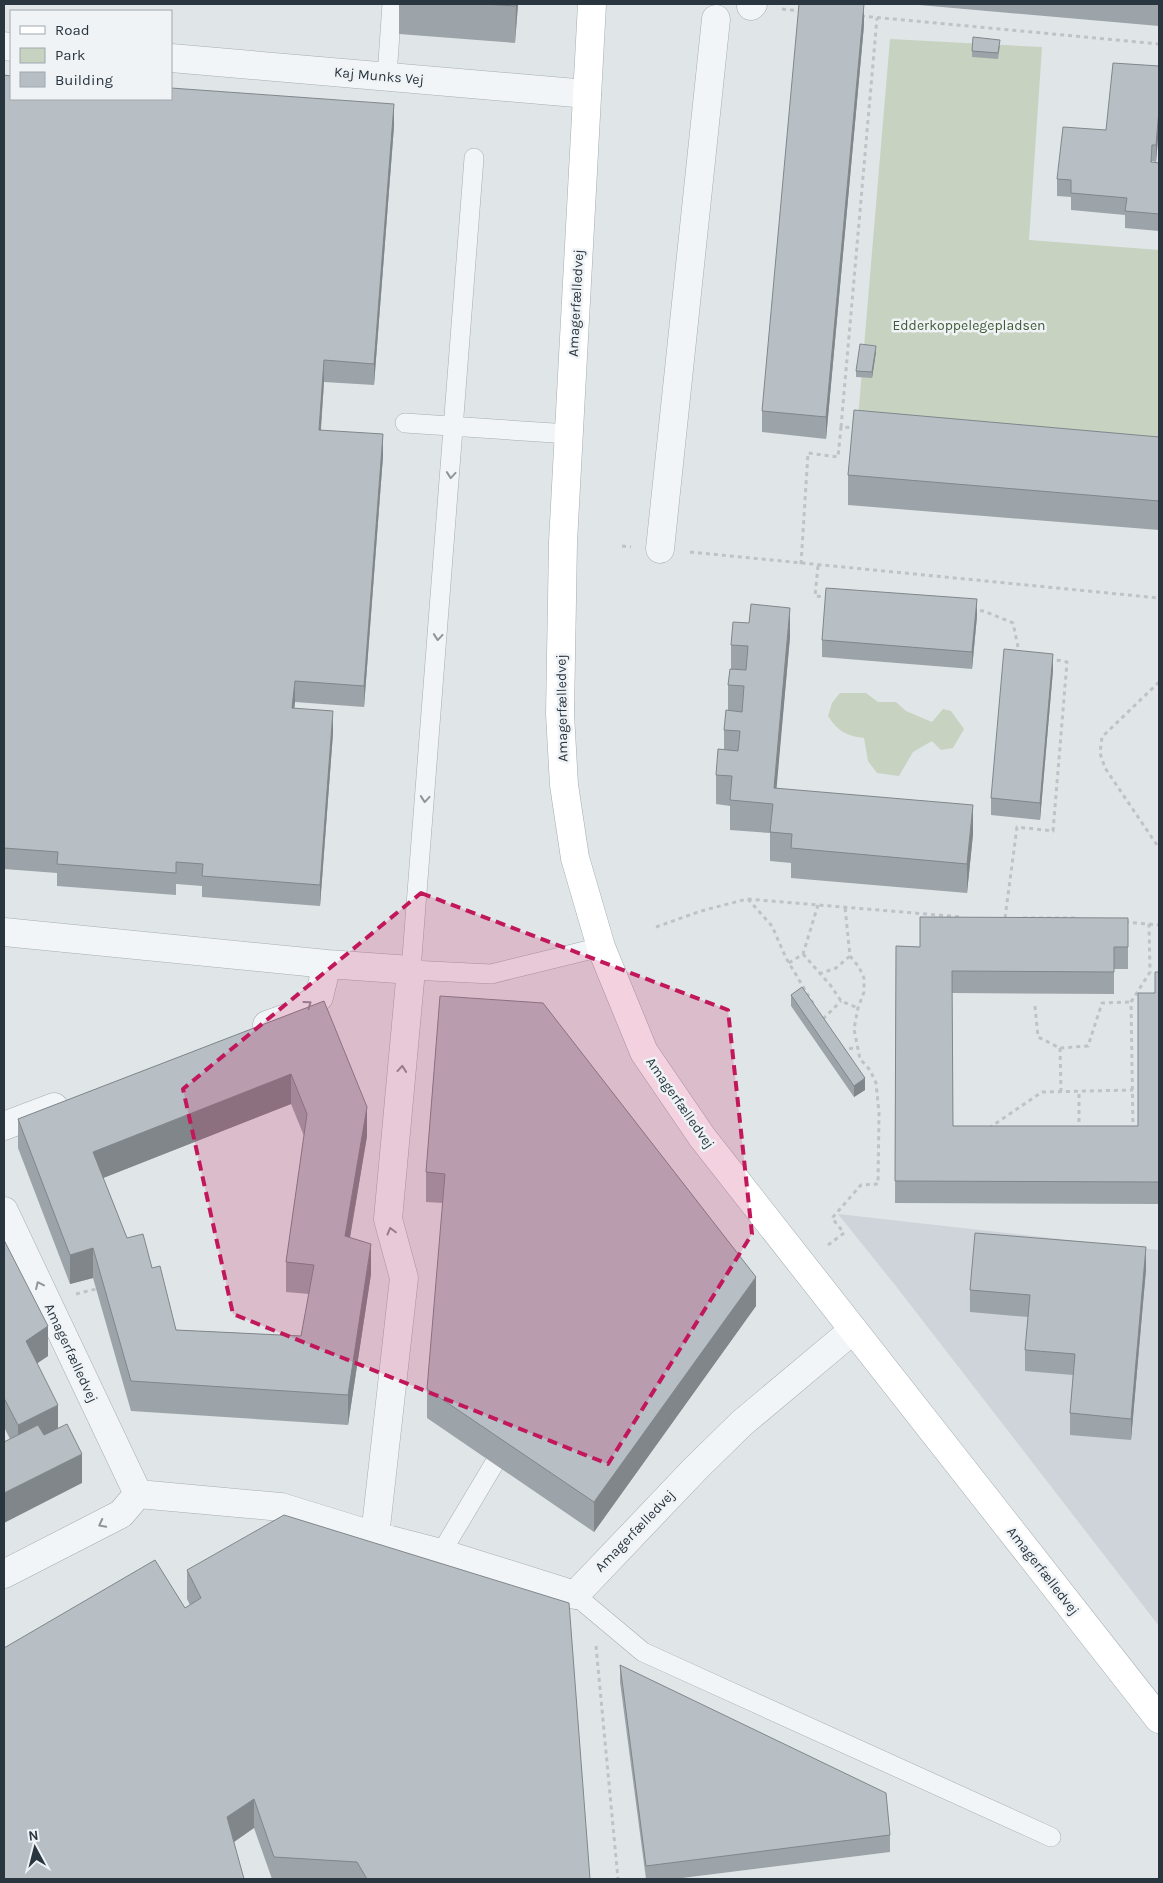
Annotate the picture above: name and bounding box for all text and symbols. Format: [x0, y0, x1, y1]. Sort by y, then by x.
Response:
legend [10, 10, 172, 100]
text: Road [55, 21, 90, 39]
text: Park [55, 46, 85, 64]
street label: Kaj Munks Vej [333, 64, 425, 88]
text: Building [55, 71, 113, 89]
street label: Amagerfælledvej [565, 249, 587, 357]
park label: Edderkoppelegepladsen [892, 317, 1046, 334]
one-way arrow [446, 471, 457, 479]
one-way arrow [433, 633, 444, 641]
street label: Amagerfælledvej [553, 654, 571, 762]
one-way arrow [420, 795, 431, 803]
one-way arrow [302, 1001, 312, 1010]
street label: Amagerfælledvej [642, 1054, 718, 1152]
one-way arrow [396, 1065, 407, 1073]
one-way arrow [386, 1226, 397, 1235]
one-way arrow [35, 1281, 45, 1290]
street label: Amagerfælledvej [41, 1301, 101, 1405]
street label: Amagerfælledvej [592, 1486, 678, 1576]
one-way arrow [98, 1518, 107, 1528]
street label: Amagerfælledvej [1003, 1523, 1083, 1619]
north arrow [10, 1823, 60, 1873]
text: N [27, 1827, 39, 1845]

